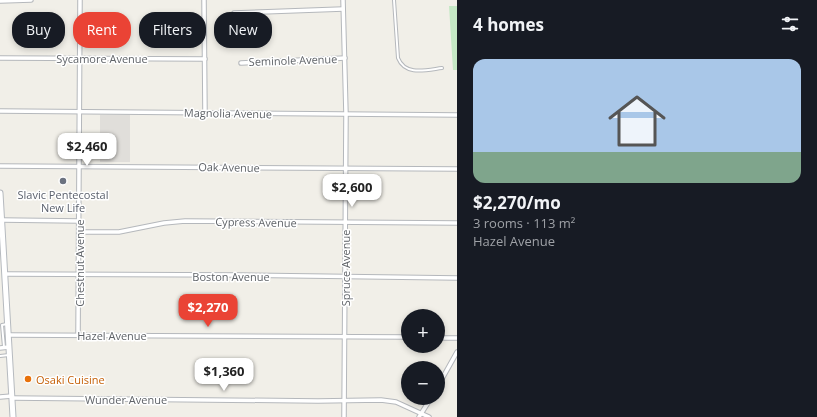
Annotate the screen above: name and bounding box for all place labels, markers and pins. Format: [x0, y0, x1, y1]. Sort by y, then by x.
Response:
pin: $2,460 [54, 133, 120, 167]
pin: $2,600 [319, 174, 385, 208]
marker: Slavic Pentecostal New Life [58, 176, 68, 186]
place label: Slavic Pentecostal New Life [18, 187, 108, 215]
pin: $2,270 [175, 294, 241, 328]
pin: $1,360 [191, 358, 257, 392]
place label: Osaki Cuisine [36, 372, 105, 387]
marker: Osaki Cuisine [23, 374, 33, 384]

